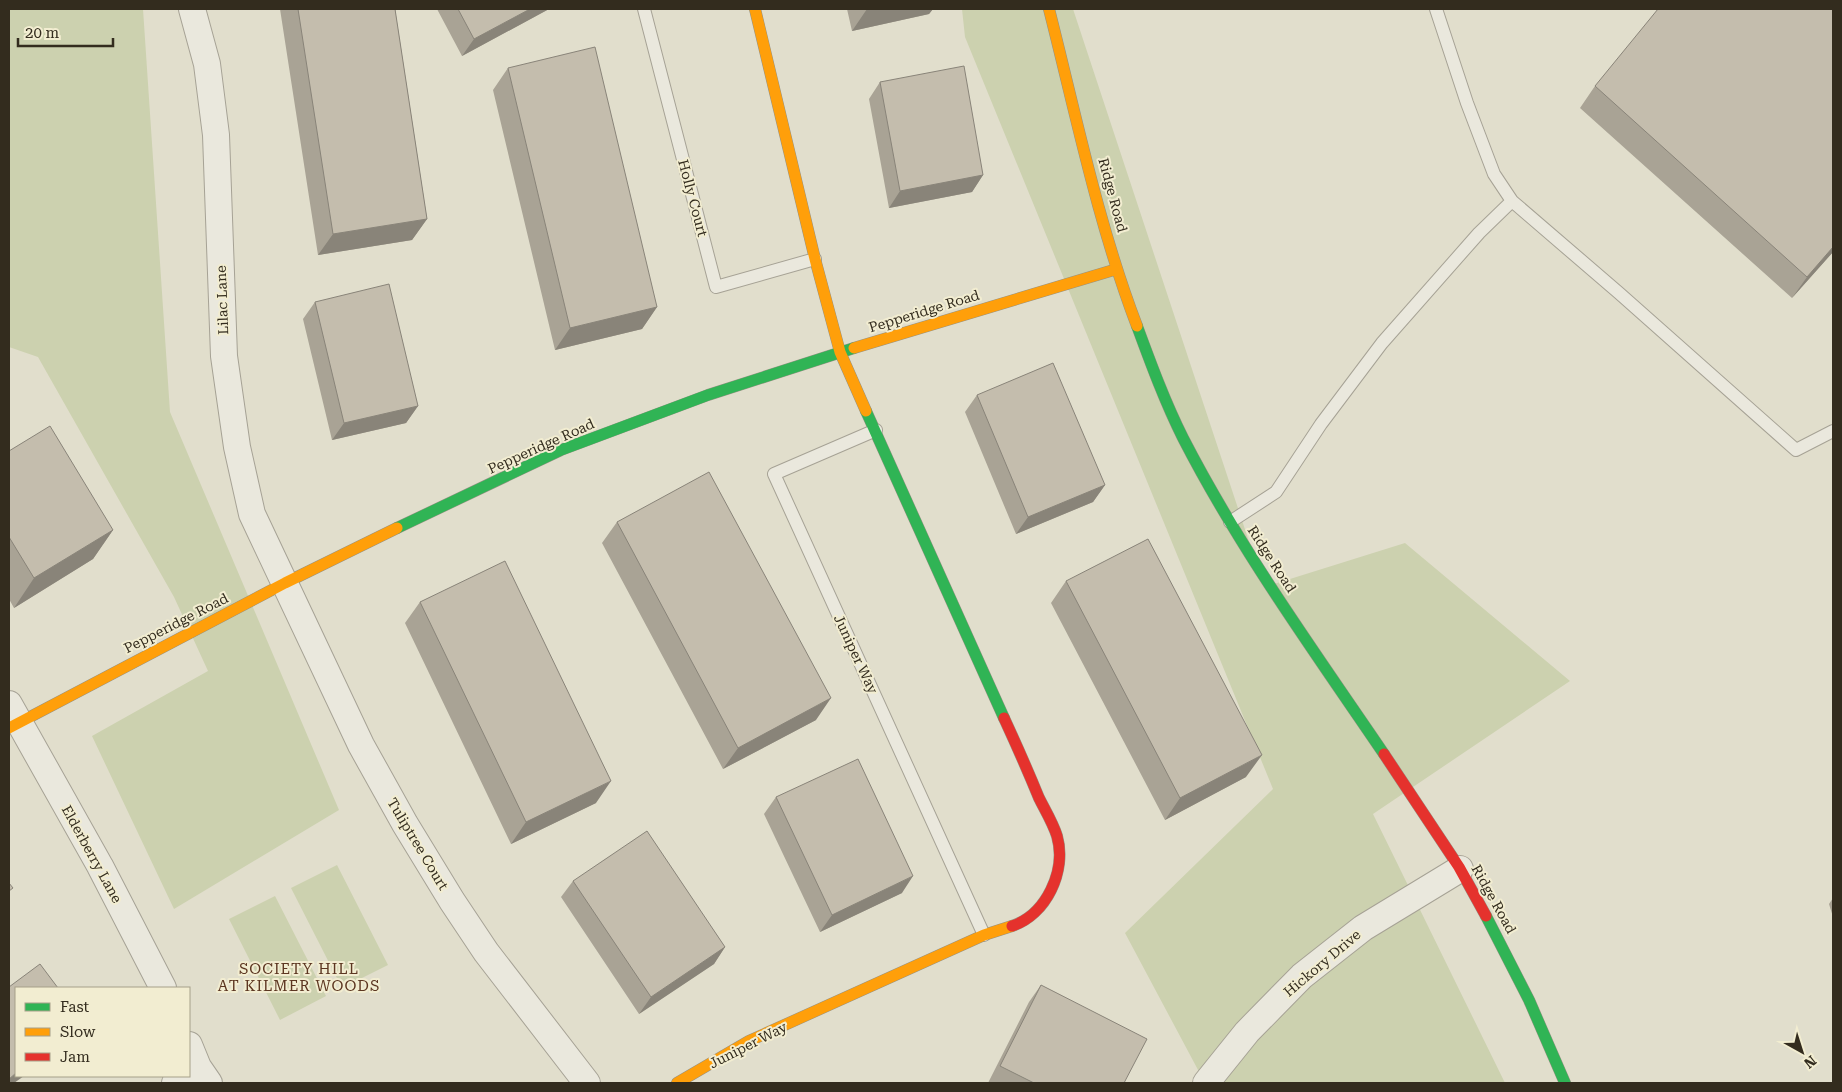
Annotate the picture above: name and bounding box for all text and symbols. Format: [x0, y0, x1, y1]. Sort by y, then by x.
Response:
scale bar [18, 15, 112, 47]
text: 20 m [25, 24, 60, 42]
street label: Ridge Road [1095, 156, 1131, 234]
street label: Holly Court [675, 158, 711, 238]
street label: Lilac Lane [213, 265, 231, 335]
street label: Pepperidge Road [867, 287, 981, 335]
street label: Pepperidge Road [485, 415, 597, 477]
street label: Ridge Road [1244, 523, 1300, 595]
street label: Pepperidge Road [121, 590, 231, 656]
street label: Juniper Way [831, 612, 882, 697]
street label: Tuliptree Court [384, 795, 452, 893]
street label: Elderberry Lane [59, 802, 126, 906]
street label: Ridge Road [1468, 862, 1520, 936]
street label: Hickory Drive [1280, 926, 1364, 1000]
district label: SOCIETY HILL AT KILMER WOODS [218, 960, 380, 995]
legend [15, 987, 190, 1077]
text: Fast [60, 998, 90, 1016]
street label: Juniper Way [706, 1018, 790, 1071]
text: Slow [60, 1023, 96, 1041]
north arrow [1777, 1027, 1827, 1077]
text: Jam [60, 1048, 90, 1066]
text: N [1801, 1052, 1819, 1072]

